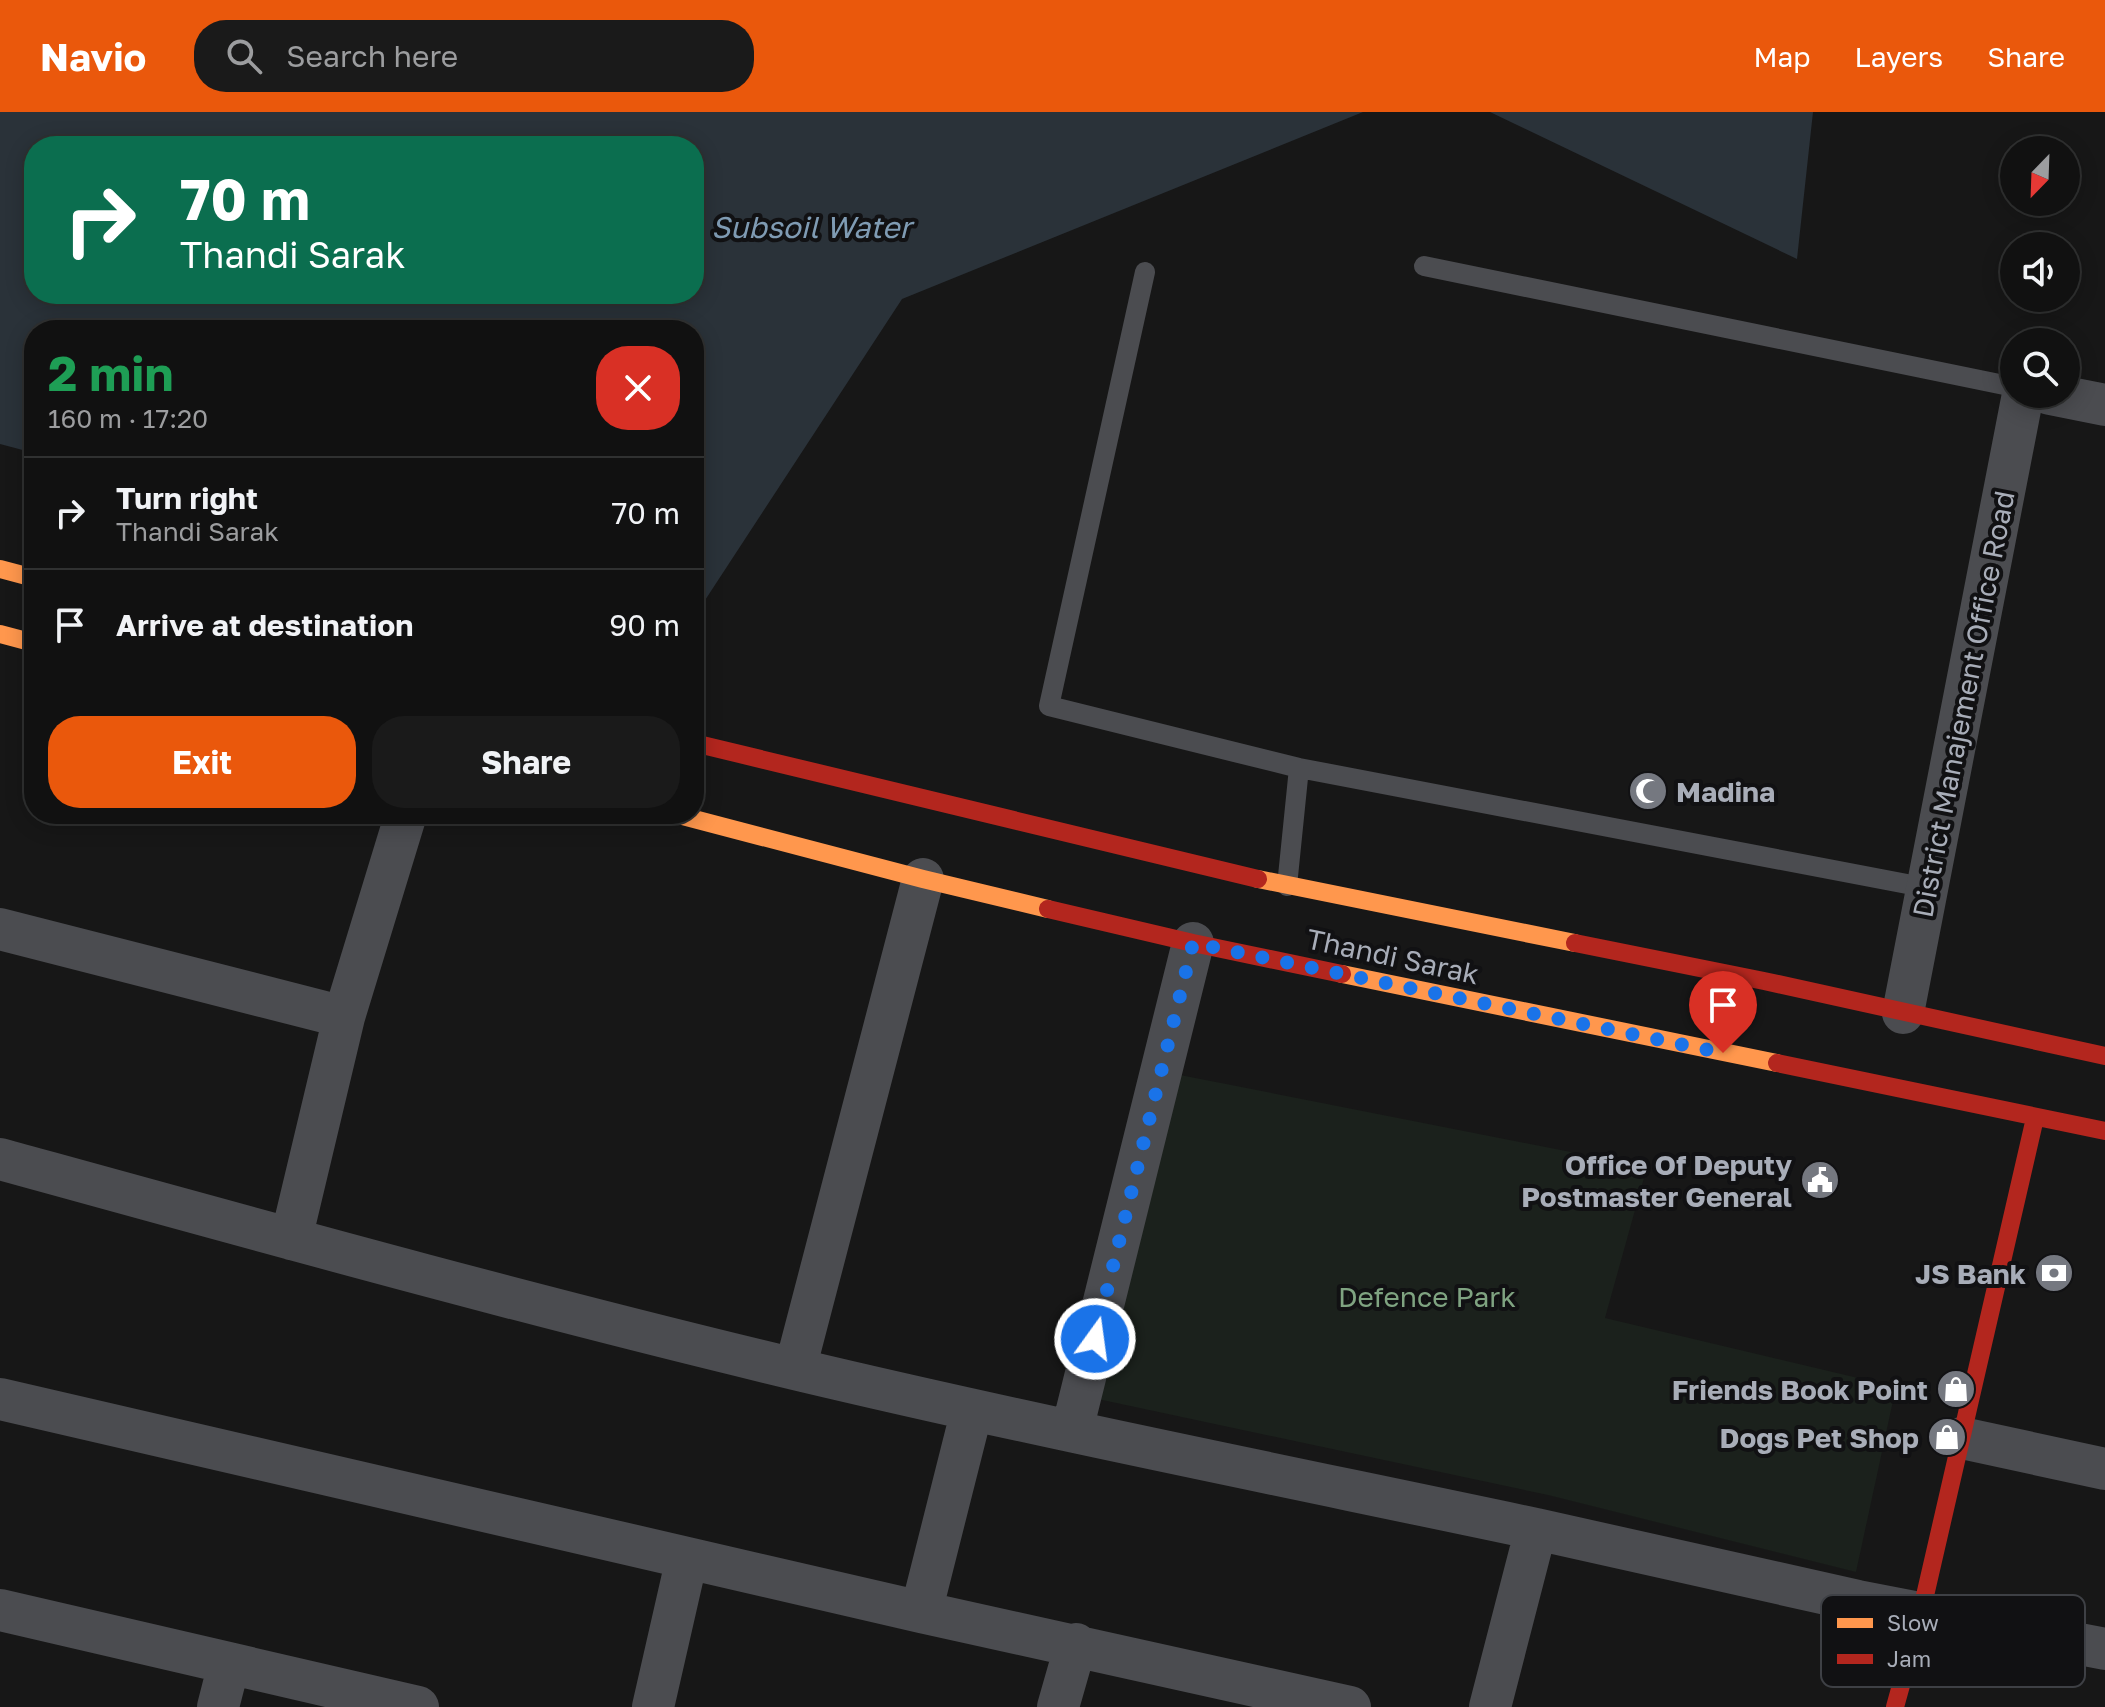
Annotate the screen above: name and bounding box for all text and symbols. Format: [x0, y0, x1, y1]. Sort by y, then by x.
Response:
search box [194, 20, 754, 92]
text: Navio [40, 34, 146, 79]
icon: search [222, 34, 266, 78]
text: Search here [286, 38, 458, 74]
text: Map [1753, 40, 1811, 73]
text: Layers [1855, 40, 1943, 73]
text: Share [1987, 40, 2065, 73]
north arrow [2000, 136, 2080, 216]
map controls [2000, 136, 2080, 408]
text: 70 m [180, 165, 310, 232]
icon: right [48, 168, 152, 272]
water label: Subsoil Water [711, 209, 915, 245]
button: sound [2000, 232, 2080, 312]
text: Thandi Sarak [180, 233, 405, 276]
button: search [2000, 328, 2080, 408]
text: 2 min [48, 344, 173, 402]
button: close [596, 346, 680, 430]
text: 160 m · 17:20 [48, 403, 208, 434]
text: Turn right [116, 480, 258, 516]
street label: District Manajement Office Road [1905, 488, 2021, 920]
icon: right [48, 491, 92, 535]
text: 70 m [611, 495, 680, 531]
text: Thandi Sarak [116, 516, 279, 547]
icon: arrive [48, 603, 92, 647]
text: Arrive at destination [116, 607, 413, 643]
text: 90 m [609, 607, 680, 643]
button: Exit [48, 716, 356, 808]
button: Share [372, 716, 680, 808]
mosque icon: Madina [1627, 770, 1669, 812]
place label: Madina [1676, 775, 1775, 808]
street label: Thandi Sarak [1304, 922, 1482, 990]
pin [1689, 971, 1757, 1053]
icon: arrive [1701, 983, 1745, 1027]
place label: Office Of Deputy Postmaster General [1521, 1148, 1792, 1213]
public building icon: Office Of Deputy Postmaster General [1799, 1159, 1841, 1201]
bank icon: JS Bank [2033, 1252, 2075, 1294]
place label: JS Bank [1915, 1257, 2026, 1290]
park label: Defence Park [1338, 1280, 1516, 1313]
position arrow [1053, 1297, 1137, 1381]
shop icon: Friends Book Point [1935, 1368, 1977, 1410]
place label: Friends Book Point [1672, 1373, 1928, 1406]
shop icon: Dogs Pet Shop [1926, 1416, 1968, 1458]
place label: Dogs Pet Shop [1719, 1421, 1919, 1454]
legend [1821, 1595, 2085, 1687]
text: Slow [1887, 1609, 1939, 1636]
text: Jam [1887, 1645, 1931, 1672]

